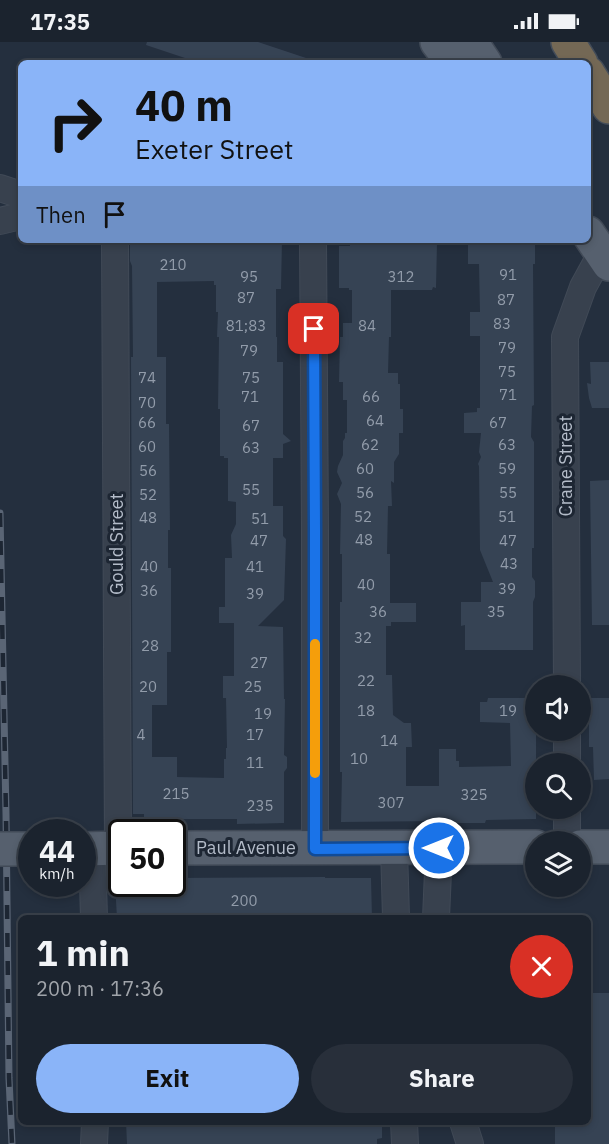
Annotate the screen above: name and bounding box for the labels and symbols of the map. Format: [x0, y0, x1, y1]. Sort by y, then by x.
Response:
house number: 210 [159, 255, 187, 274]
house number: 91 [499, 265, 517, 284]
house number: 95 [240, 267, 258, 286]
house number: 312 [387, 267, 415, 286]
house number: 87 [237, 288, 255, 307]
house number: 87 [497, 290, 515, 309]
pin [288, 303, 339, 354]
house number: 83 [493, 314, 511, 333]
house number: 81;83 [226, 316, 266, 335]
house number: 84 [358, 316, 376, 335]
house number: 79 [498, 338, 516, 357]
house number: 79 [240, 341, 258, 360]
house number: 75 [498, 362, 516, 381]
house number: 74 [138, 368, 156, 387]
house number: 75 [242, 368, 260, 387]
house number: 71 [499, 385, 517, 404]
house number: 71 [241, 387, 259, 406]
house number: 66 [362, 387, 380, 406]
house number: 70 [138, 393, 156, 412]
house number: 64 [366, 411, 384, 430]
house number: 66 [138, 413, 156, 432]
house number: 67 [489, 413, 507, 432]
street label: Crane Street [554, 415, 577, 517]
house number: 67 [242, 416, 260, 435]
house number: 62 [361, 435, 379, 454]
house number: 63 [498, 435, 516, 454]
house number: 60 [138, 437, 156, 456]
house number: 63 [242, 438, 260, 457]
house number: 60 [356, 459, 374, 478]
house number: 59 [498, 459, 516, 478]
house number: 56 [139, 461, 157, 480]
house number: 55 [242, 480, 260, 499]
house number: 56 [356, 483, 374, 502]
house number: 55 [499, 483, 517, 502]
house number: 52 [139, 485, 157, 504]
street label: Gould Street [105, 493, 128, 595]
house number: 52 [354, 507, 372, 526]
house number: 51 [498, 507, 516, 526]
house number: 48 [139, 508, 157, 527]
house number: 51 [251, 509, 269, 528]
house number: 48 [355, 530, 373, 549]
house number: 47 [250, 531, 268, 550]
house number: 47 [499, 531, 517, 550]
house number: 43 [500, 554, 518, 573]
house number: 40 [140, 557, 158, 576]
house number: 41 [246, 557, 264, 576]
house number: 40 [357, 575, 375, 594]
house number: 39 [498, 579, 516, 598]
house number: 36 [140, 581, 158, 600]
house number: 39 [246, 584, 264, 603]
house number: 36 [369, 602, 387, 621]
house number: 35 [487, 602, 505, 621]
house number: 32 [354, 628, 372, 647]
house number: 28 [141, 636, 159, 655]
house number: 27 [250, 653, 268, 672]
house number: 22 [357, 671, 375, 690]
house number: 20 [139, 677, 157, 696]
house number: 25 [244, 677, 262, 696]
house number: 18 [357, 701, 375, 720]
house number: 19 [499, 701, 517, 720]
house number: 19 [254, 704, 272, 723]
house number: 4 [136, 725, 146, 744]
house number: 17 [246, 725, 264, 744]
house number: 14 [380, 731, 398, 750]
house number: 10 [350, 749, 368, 768]
house number: 11 [246, 753, 264, 772]
house number: 215 [162, 784, 190, 803]
house number: 325 [460, 785, 488, 804]
house number: 307 [377, 793, 405, 812]
house number: 235 [246, 796, 274, 815]
position arrow [407, 816, 471, 880]
speed limit sign: 50 [108, 819, 186, 897]
street label: Paul Avenue [196, 836, 296, 859]
house number: 200 [230, 891, 258, 910]

